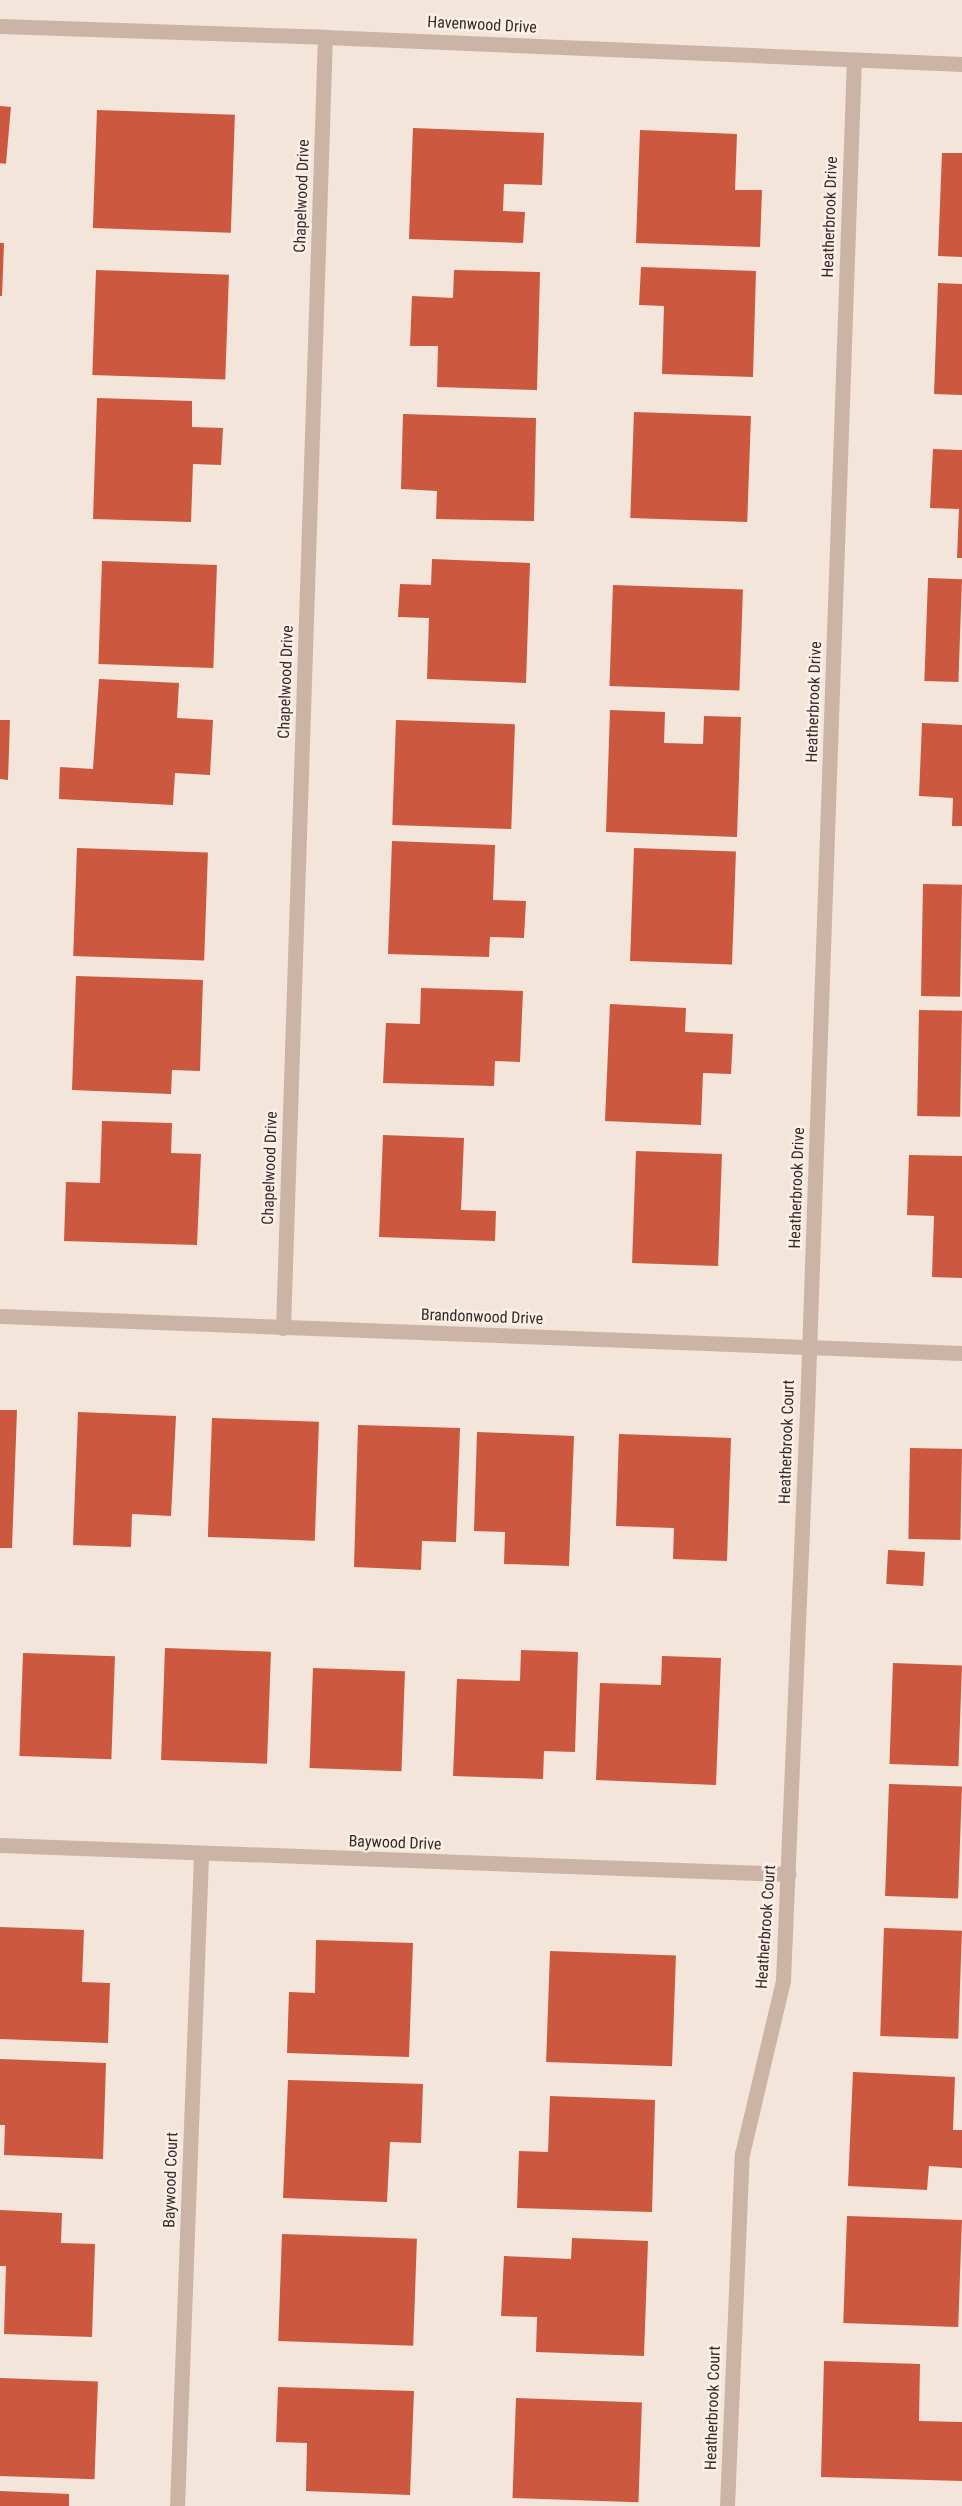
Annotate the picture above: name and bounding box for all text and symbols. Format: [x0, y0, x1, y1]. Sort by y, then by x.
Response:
street label: Havenwood Drive [427, 13, 537, 37]
street label: Chapelwood Drive [290, 139, 314, 253]
street label: Heatherbrook Drive [818, 156, 842, 278]
street label: Chapelwood Drive [274, 625, 298, 739]
street label: Heatherbrook Drive [802, 641, 826, 763]
street label: Chapelwood Drive [258, 1111, 282, 1225]
street label: Heatherbrook Drive [785, 1127, 809, 1249]
street label: Brandonwood Drive [420, 1305, 544, 1329]
street label: Heatherbrook Court [775, 1380, 799, 1504]
street label: Baywood Drive [348, 1832, 442, 1854]
street label: Heatherbrook Court [752, 1864, 780, 1990]
street label: Baywood Court [160, 2132, 182, 2228]
street label: Heatherbrook Court [701, 2346, 725, 2470]

